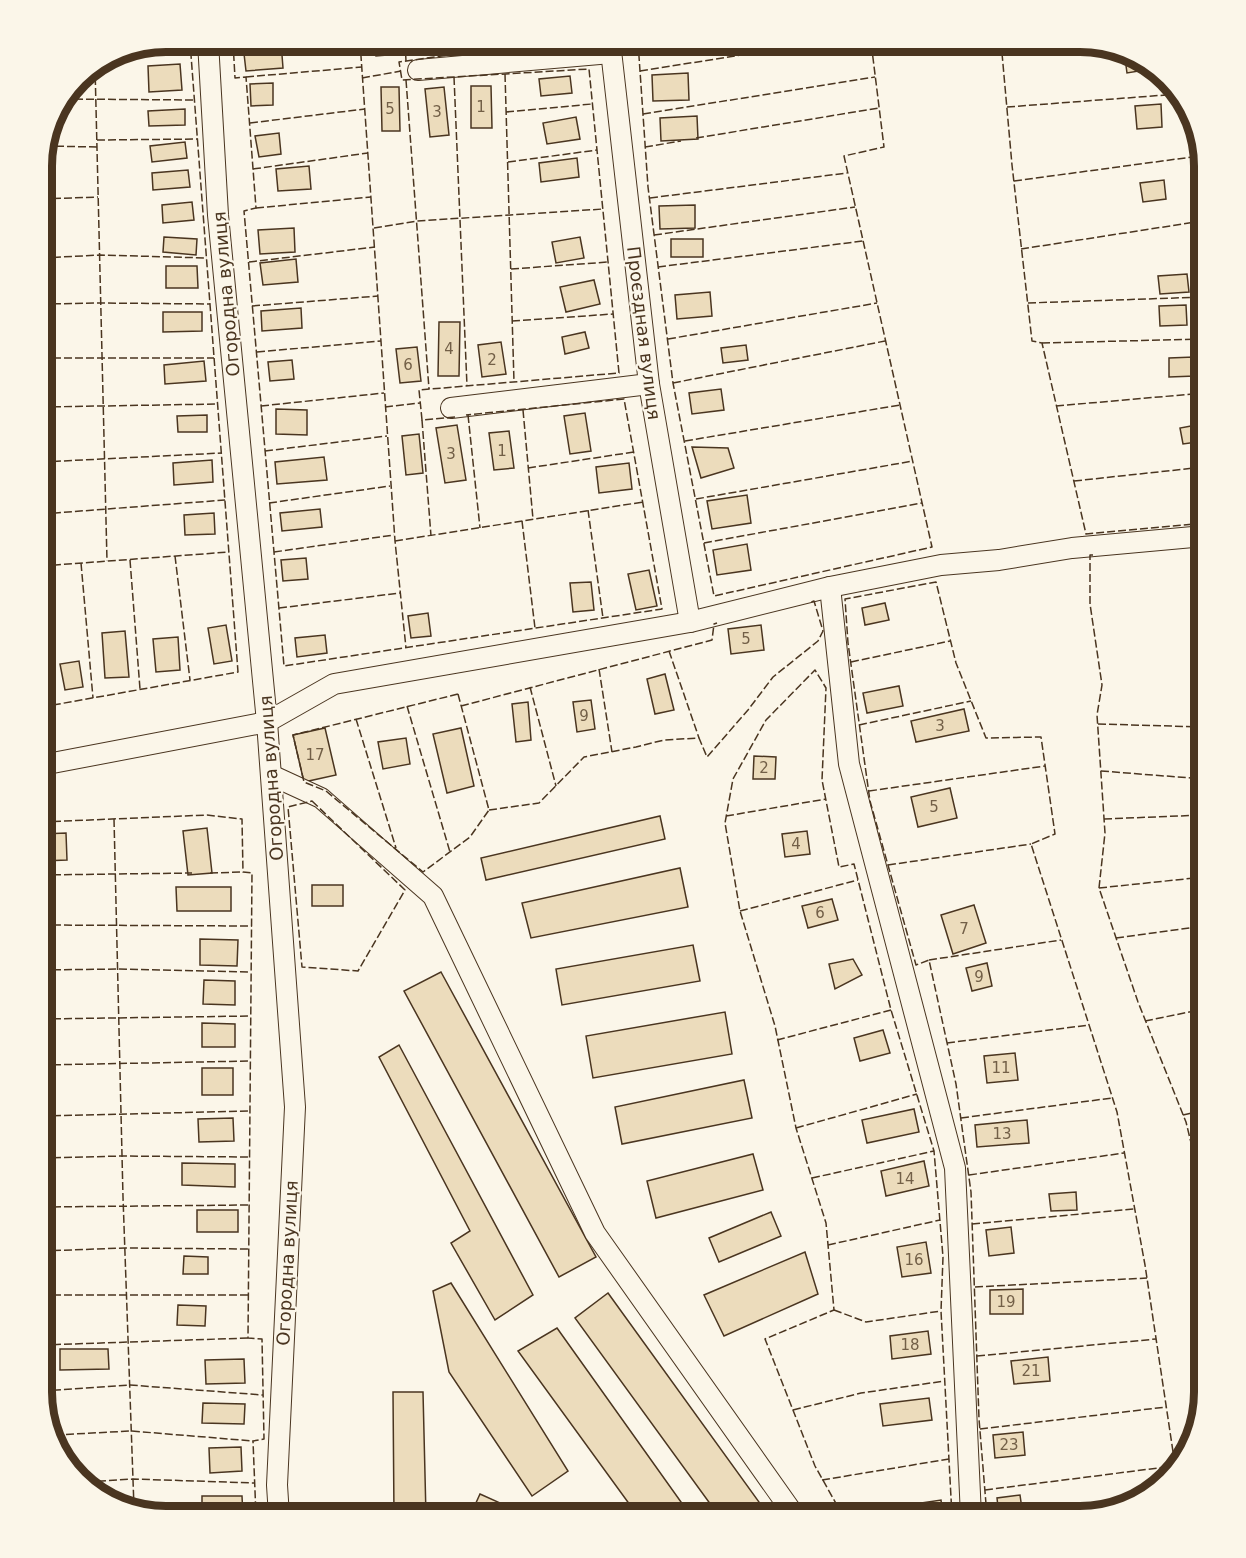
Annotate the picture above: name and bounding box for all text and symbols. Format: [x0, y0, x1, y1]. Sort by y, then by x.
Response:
house number: 1 [476, 98, 486, 116]
house number: 5 [385, 100, 395, 118]
house number: 3 [432, 103, 442, 121]
street label: Огородна вулиця [208, 211, 244, 377]
street label: Проєздная вулиця [623, 245, 665, 421]
house number: 4 [444, 340, 454, 358]
house number: 2 [487, 351, 497, 369]
house number: 6 [403, 356, 413, 374]
house number: 1 [497, 442, 507, 460]
house number: 3 [446, 445, 456, 463]
house number: 5 [741, 630, 751, 648]
street label: Огородна вулиця [255, 695, 287, 861]
house number: 9 [579, 707, 589, 725]
house number: 3 [935, 717, 945, 735]
house number: 17 [305, 746, 325, 764]
house number: 2 [759, 759, 769, 777]
house number: 5 [929, 798, 939, 816]
house number: 4 [791, 835, 801, 853]
house number: 6 [815, 904, 825, 922]
house number: 7 [959, 920, 969, 938]
house number: 9 [974, 968, 984, 986]
house number: 11 [991, 1059, 1011, 1077]
house number: 13 [992, 1125, 1012, 1143]
house number: 14 [895, 1170, 915, 1188]
street label: Огородна вулиця [272, 1180, 302, 1346]
house number: 16 [904, 1251, 924, 1269]
house number: 19 [996, 1293, 1016, 1311]
house number: 18 [900, 1336, 920, 1354]
house number: 21 [1021, 1362, 1041, 1380]
house number: 23 [999, 1436, 1019, 1454]

